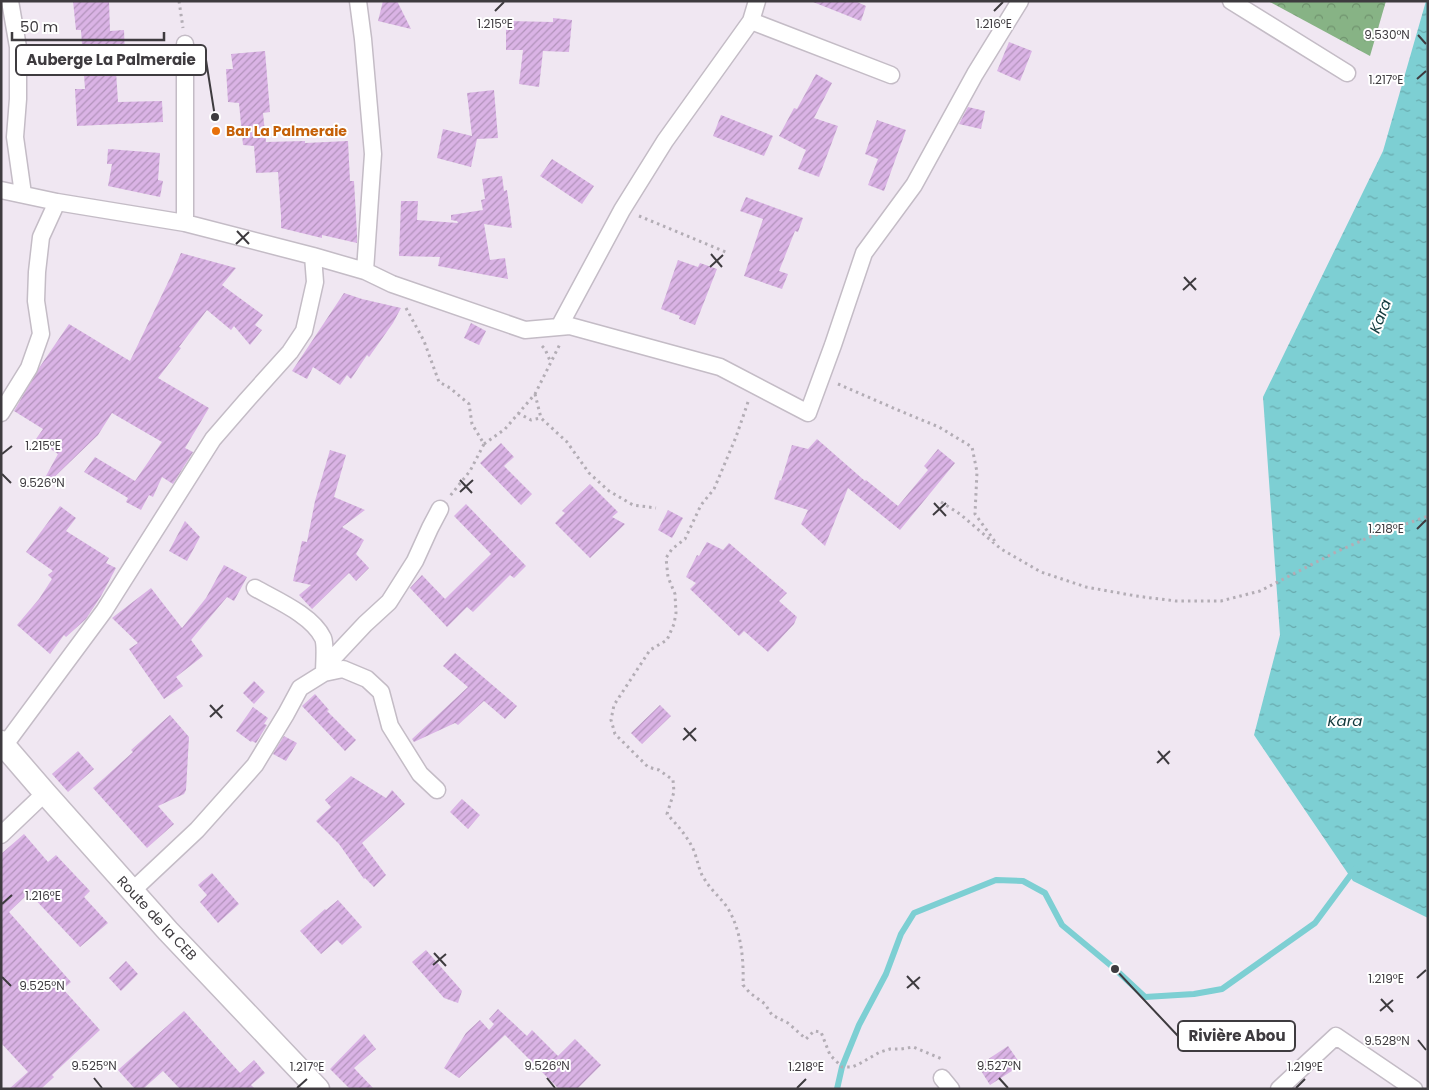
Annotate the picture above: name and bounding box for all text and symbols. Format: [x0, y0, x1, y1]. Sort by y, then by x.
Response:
scale bar [12, 10, 165, 42]
text: 1.215°E [477, 15, 513, 32]
text: 1.216°E [976, 15, 1012, 32]
text: 50 m [20, 16, 58, 37]
text: 9.530°N [1364, 26, 1410, 43]
callout: Auberge La Palmeraie [16, 45, 206, 75]
text: Auberge La Palmeraie [26, 49, 196, 70]
text: 1.217°E [1369, 71, 1403, 88]
place label: Bar La Palmeraie [226, 121, 347, 141]
marker: Bar La Palmeraie [210, 125, 222, 137]
water label: Kara [1364, 296, 1396, 336]
text: 1.215°E [25, 437, 61, 454]
text: 9.526°N [19, 474, 65, 491]
text: 1.218°E [1368, 520, 1404, 537]
water label: Kara [1328, 710, 1362, 731]
street label: Route de la CEB [113, 871, 201, 965]
text: 1.216°E [25, 887, 61, 904]
text: 1.219°E [1368, 970, 1404, 987]
text: 9.525°N [19, 977, 65, 994]
callout: Rivière Abou [1178, 1021, 1295, 1051]
text: Rivière Abou [1188, 1025, 1286, 1046]
text: 9.528°N [1364, 1032, 1410, 1049]
text: 9.525°N [71, 1057, 117, 1074]
text: 9.526°N [524, 1057, 570, 1074]
text: 9.527°N [977, 1057, 1021, 1074]
text: 1.217°E [290, 1058, 324, 1075]
text: 1.218°E [788, 1058, 824, 1075]
text: 1.219°E [1287, 1058, 1323, 1075]

